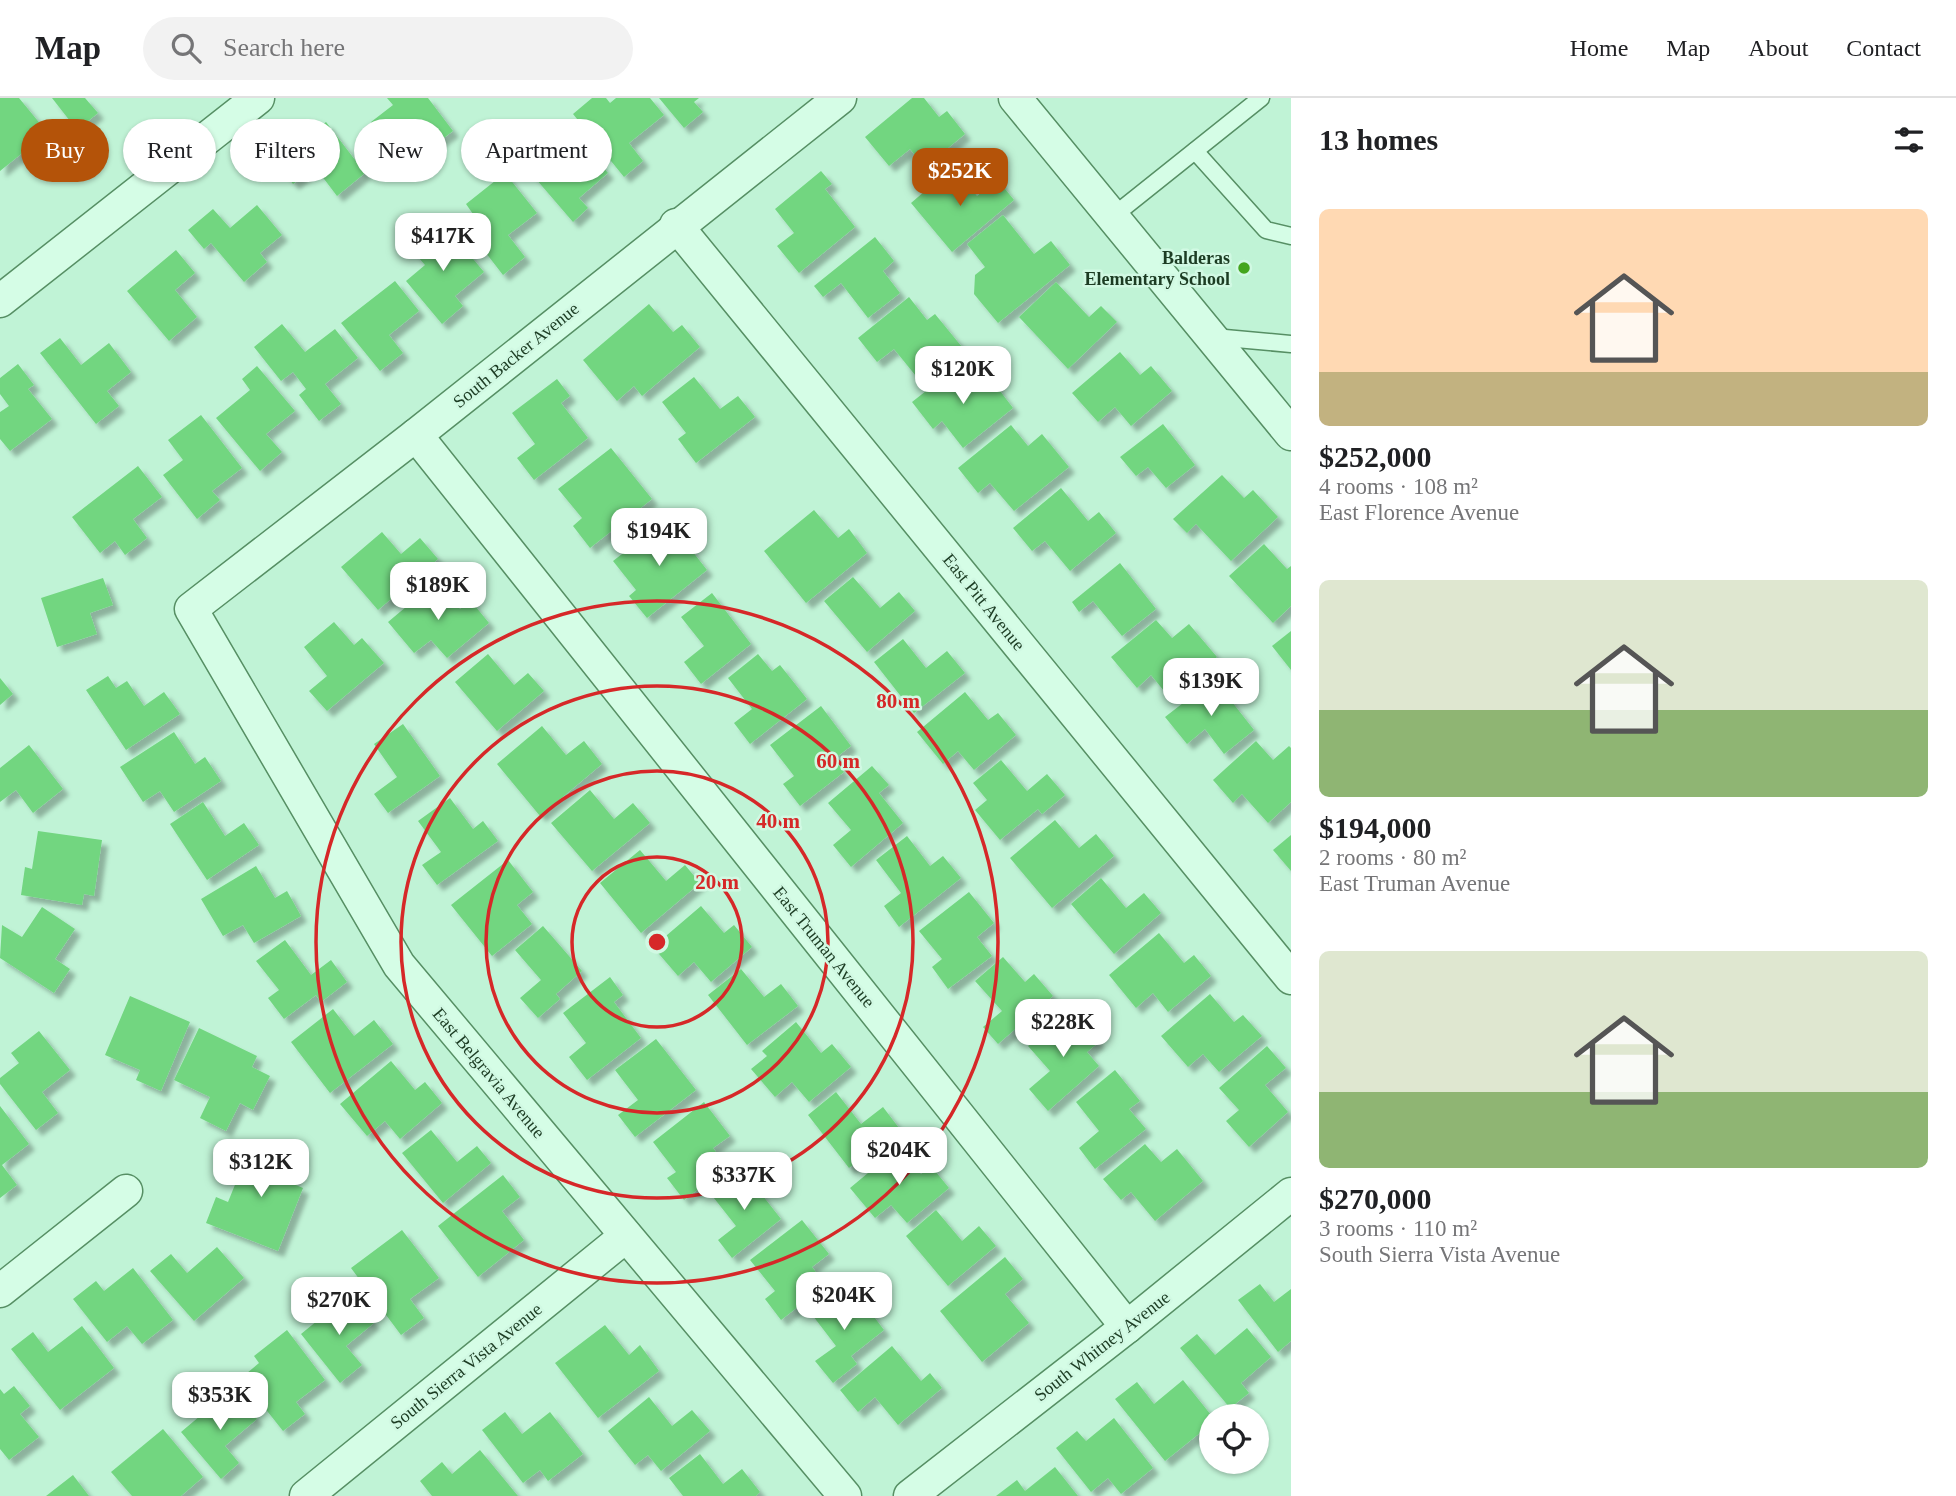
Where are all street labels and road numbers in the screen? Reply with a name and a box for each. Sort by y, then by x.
street label: South Backer Avenue [449,298,583,412]
street label: East Pitt Avenue [939,550,1029,654]
street label: East Truman Avenue [769,883,879,1011]
street label: East Belgravia Avenue [429,1004,549,1142]
street label: South Whitney Avenue [1030,1287,1174,1405]
street label: South Sierra Vista Avenue [386,1299,546,1433]

